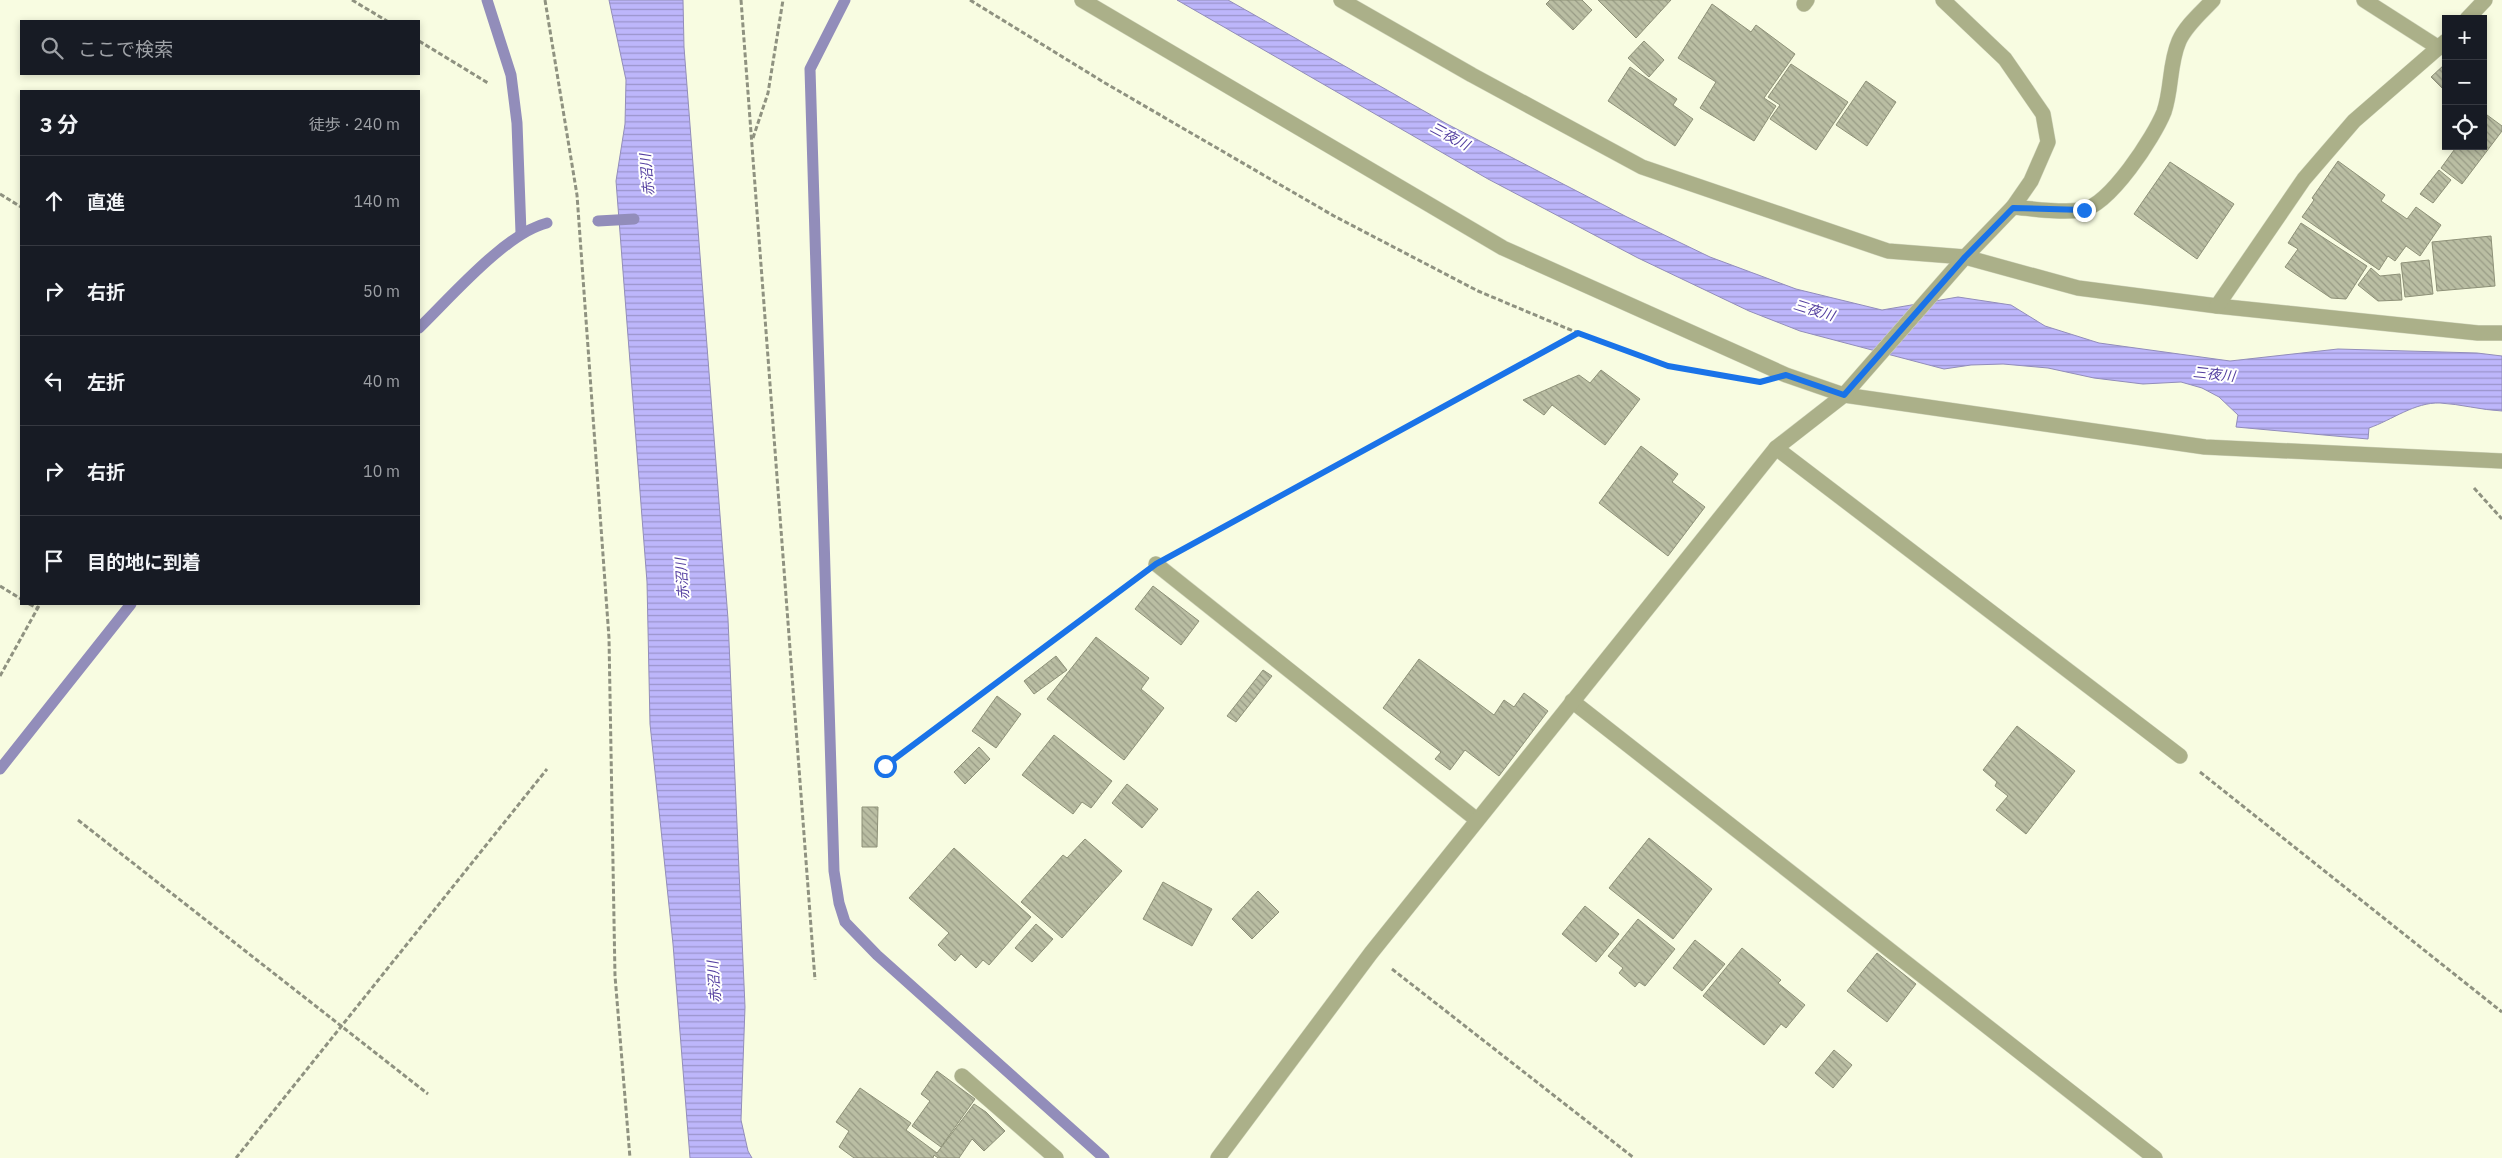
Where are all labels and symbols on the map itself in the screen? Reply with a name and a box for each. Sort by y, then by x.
water label: 三夜川 [1427,118,1475,155]
water label: 赤沼川 [636,151,658,197]
route end [2073,199,2096,222]
water label: 三夜川 [1791,295,1839,325]
water label: 三夜川 [2192,363,2238,385]
water label: 赤沼川 [671,555,692,601]
route start [874,755,897,778]
water label: 赤沼川 [703,958,724,1004]

